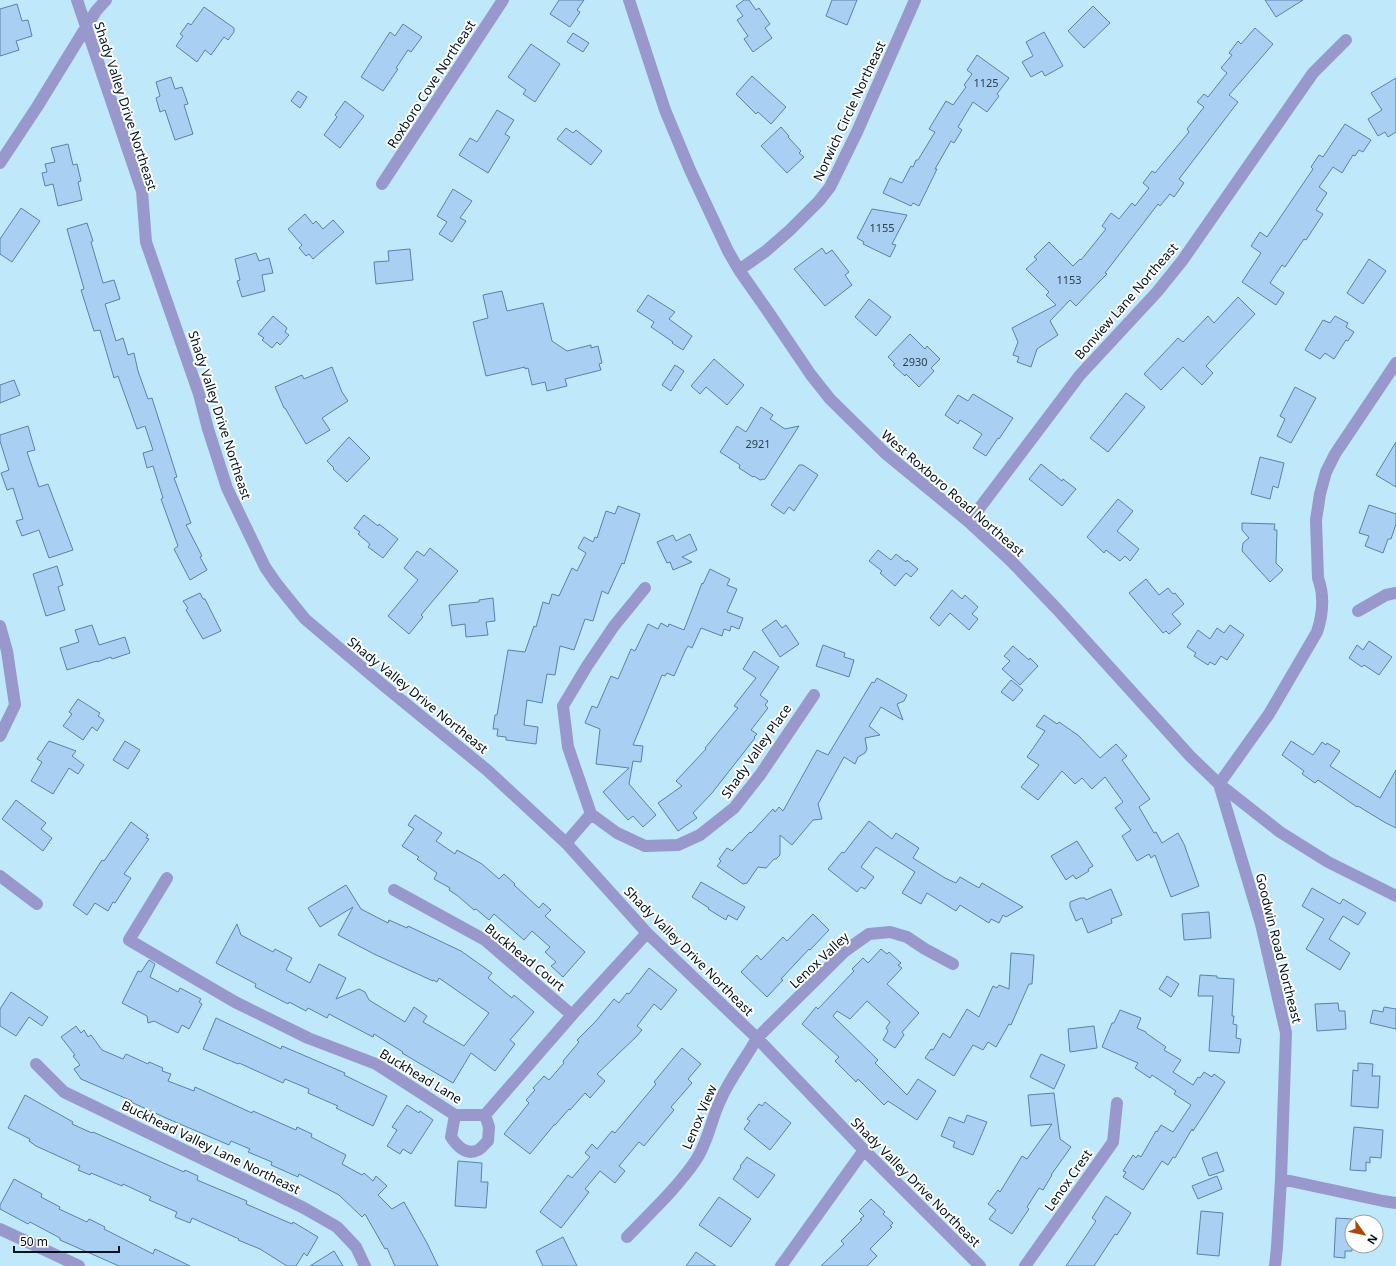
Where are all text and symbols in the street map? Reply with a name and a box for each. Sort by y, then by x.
street label: Roxboro Cove Northeast [383,16,479,152]
street label: Shady Valley Drive Northeast [90,20,162,193]
street label: Norwich Circle Northeast [809,38,890,184]
house number: 1125 [973,75,999,90]
house number: 1155 [869,220,895,235]
street label: Bonview Lane Northeast [1070,239,1182,363]
house number: 1153 [1056,272,1082,287]
street label: Shady Valley Drive Northeast [184,329,256,502]
house number: 2930 [902,354,928,369]
street label: West Roxboro Road Northeast [878,426,1029,560]
house number: 2921 [745,436,771,451]
street label: Shady Valley Drive Northeast [344,633,492,758]
street label: Shady Valley Place [717,700,795,802]
street label: Goodwin Road Northeast [1252,871,1306,1025]
street label: Shady Valley Drive Northeast [620,882,758,1020]
street label: Buckhead Court [481,919,569,995]
street label: Lenox Valley [785,927,853,992]
street label: Buckhead Lane [376,1044,466,1108]
street label: Lenox View [677,1081,721,1152]
street label: Buckhead Valley Lane Northeast [119,1096,304,1198]
street label: Shady Valley Drive Northeast [847,1113,985,1251]
street label: Lenox Crest [1040,1145,1096,1214]
north arrow [1344,1214,1384,1254]
scale bar [14,1228,119,1254]
text: N [1364,1232,1382,1248]
text: 50 m [20,1233,48,1250]

